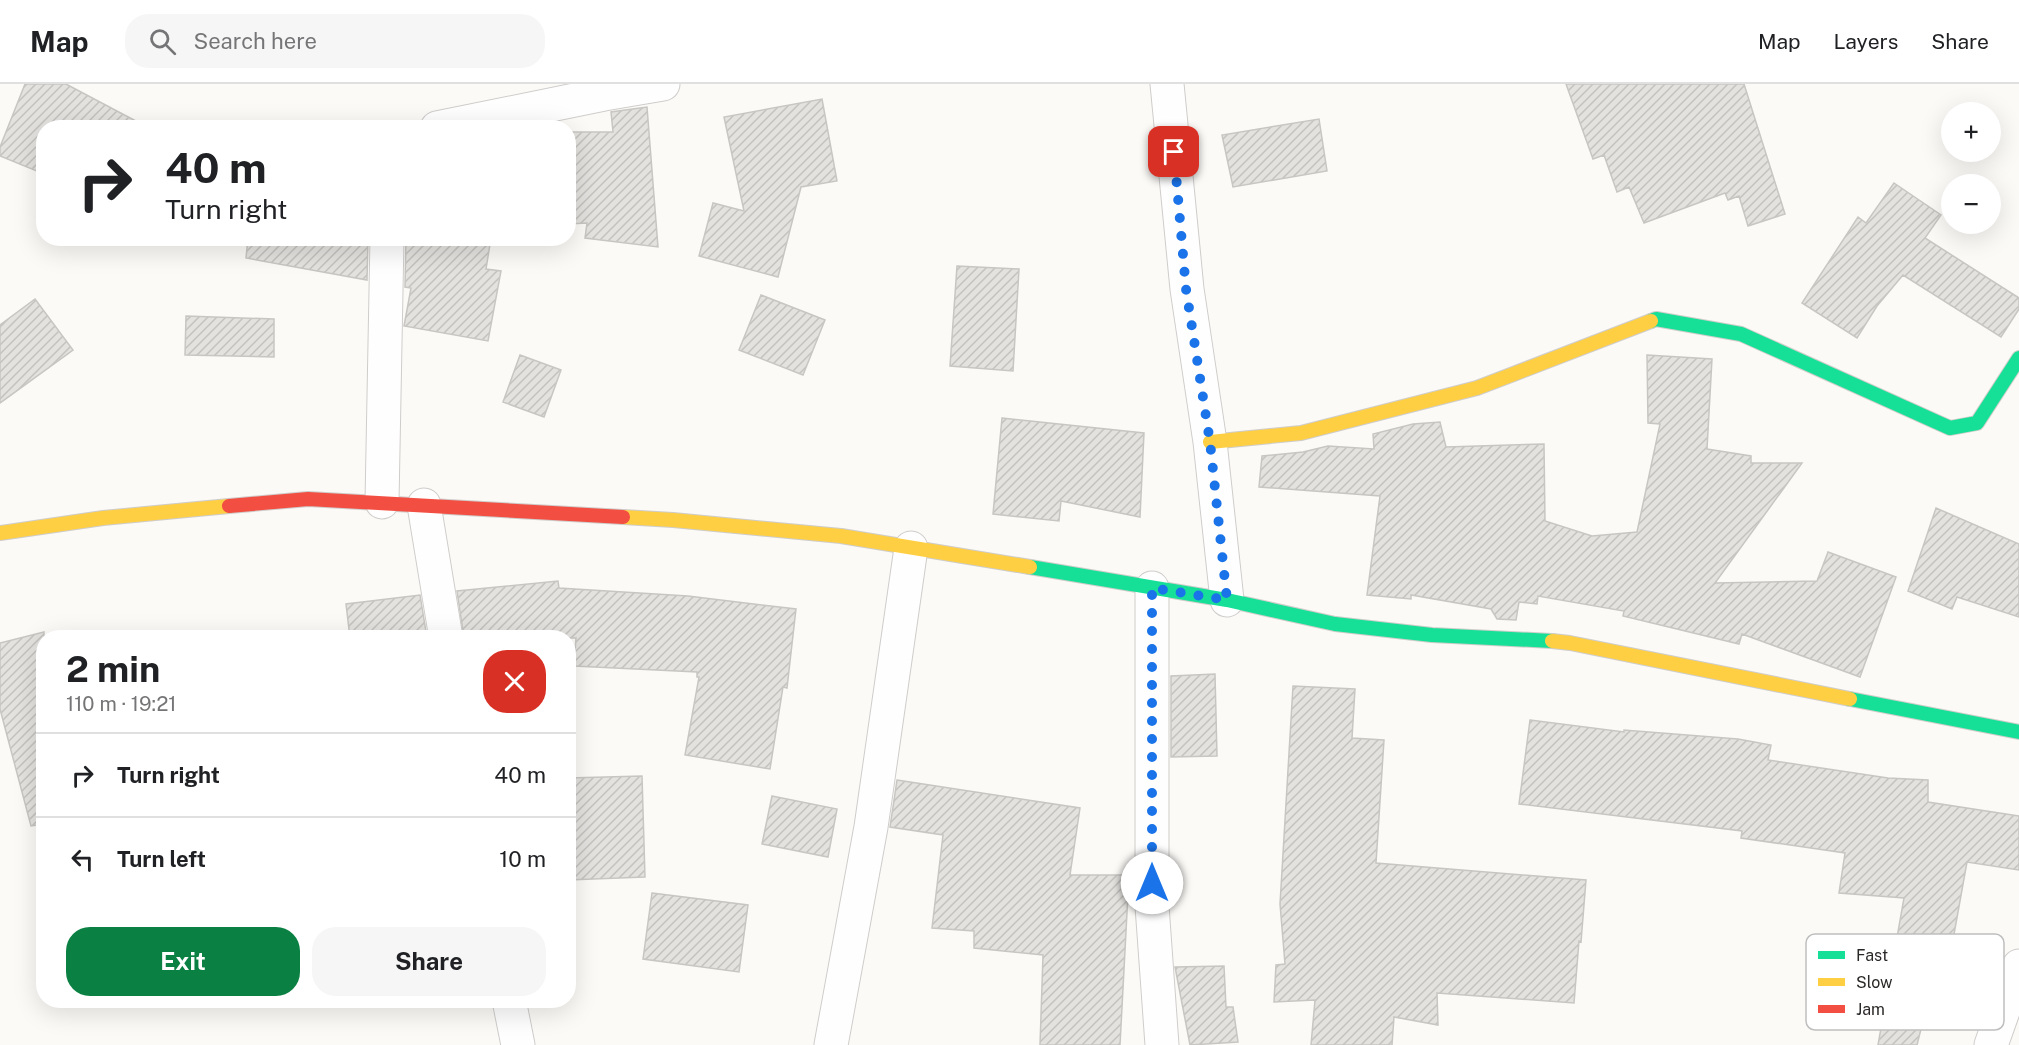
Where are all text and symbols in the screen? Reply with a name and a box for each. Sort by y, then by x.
search box [125,14,545,68]
text: Map [30,25,89,58]
icon: search [146,25,179,58]
text: Search here [194,28,317,54]
text: Map [1758,29,1801,54]
text: Layers [1834,29,1898,54]
text: Share [1931,29,1989,54]
map controls [1941,102,2001,234]
button: + [1941,102,2001,162]
pin [1148,126,1199,177]
icon: arrive [1157,135,1190,168]
text: 40 m [165,143,267,192]
icon: right [66,144,144,222]
button: − [1941,174,2001,234]
text: Turn right [165,193,288,225]
text: 2 min [66,648,160,690]
button: close [483,650,546,713]
text: 110 m · 19:21 [66,692,176,716]
icon: right [66,759,99,792]
text: Turn right [117,762,220,788]
text: 40 m [494,762,546,788]
icon: left [66,843,99,876]
text: Turn left [117,846,206,872]
text: 10 m [499,846,546,872]
position arrow [1120,851,1184,915]
button: Exit [66,927,300,996]
button: Share [312,927,546,996]
legend [1806,934,2004,1030]
text: Fast [1856,946,1888,965]
text: Slow [1856,973,1893,992]
text: Jam [1856,1000,1885,1019]

